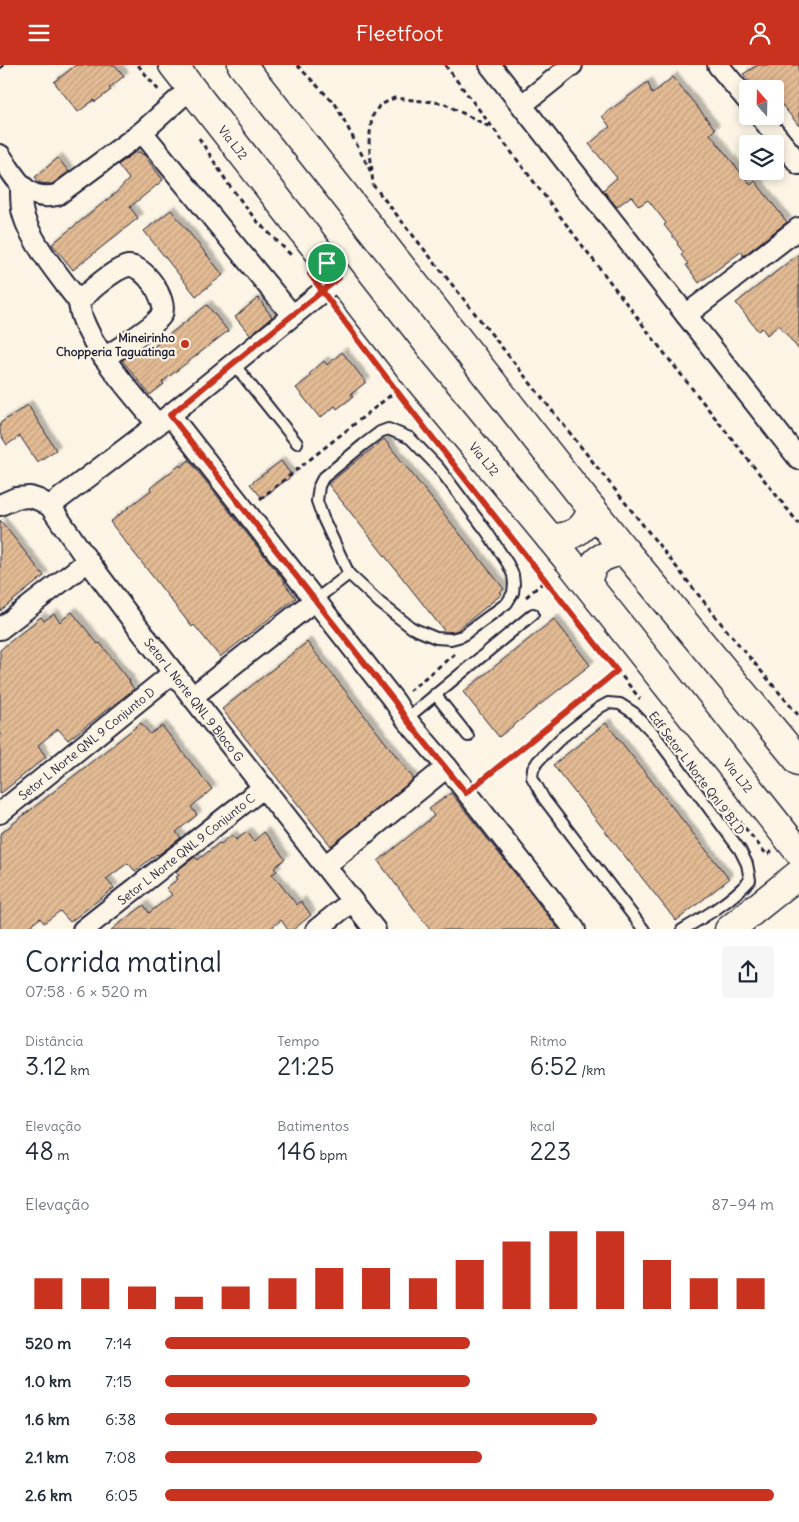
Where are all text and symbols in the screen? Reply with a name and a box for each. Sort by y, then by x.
icon: menu [25,19,53,47]
text: Fleetfoot [356,19,443,47]
icon: person [746,19,774,47]
north arrow [739,80,784,125]
map controls [739,80,784,180]
street label: Via LJ2 [215,122,251,162]
button: layers [739,135,784,180]
pin [306,242,348,284]
icon: arrive [313,249,341,277]
place label: Mineirinho Chopperia Taguatinga [56,330,175,360]
marker: Mineirinho Chopperia Taguatinga [179,338,191,350]
street label: Via LJ2 [466,439,503,479]
street label: Setor L Norte QNL 9 Bloco G [142,635,248,764]
street label: Setor L Norte QNL 9 Conjunto D [15,684,157,803]
street label: Edf Setor L Norte Qnl 9 BI D [646,708,748,838]
street label: Via LJ2 [721,756,757,796]
street label: Setor L Norte QNL 9 Conjunto C [114,790,257,907]
text: Corrida matinal [25,944,222,980]
button: share [722,946,774,998]
text: 07:58 · 6 × 520 m [25,981,148,1001]
text: Distância [25,1032,84,1050]
text: Tempo [277,1032,319,1050]
text: Ritmo [530,1032,567,1050]
text: 3.12 [25,1050,67,1082]
text: 21:25 [277,1050,335,1082]
text: 6:52 [530,1050,578,1082]
text: km [67,1061,90,1079]
text: /km [578,1061,606,1079]
text: Elevação [25,1117,81,1135]
text: Batimentos [277,1117,349,1135]
text: kcal [530,1117,555,1135]
text: 48 [25,1135,54,1167]
text: 146 [277,1135,316,1167]
text: 223 [530,1135,571,1167]
text: m [54,1146,69,1164]
text: bpm [316,1146,347,1164]
text: Elevação [25,1194,89,1214]
text: 87–94 m [712,1194,774,1214]
text: 520 m [25,1333,71,1353]
text: 7:14 [105,1333,132,1353]
text: 1.0 km [25,1371,71,1391]
text: 7:15 [105,1371,132,1391]
text: 1.6 km [25,1409,70,1429]
text: 6:38 [105,1409,136,1429]
text: 2.1 km [25,1447,69,1467]
text: 7:08 [105,1447,136,1467]
text: 2.6 km [25,1485,72,1505]
text: 6:05 [105,1485,138,1505]

